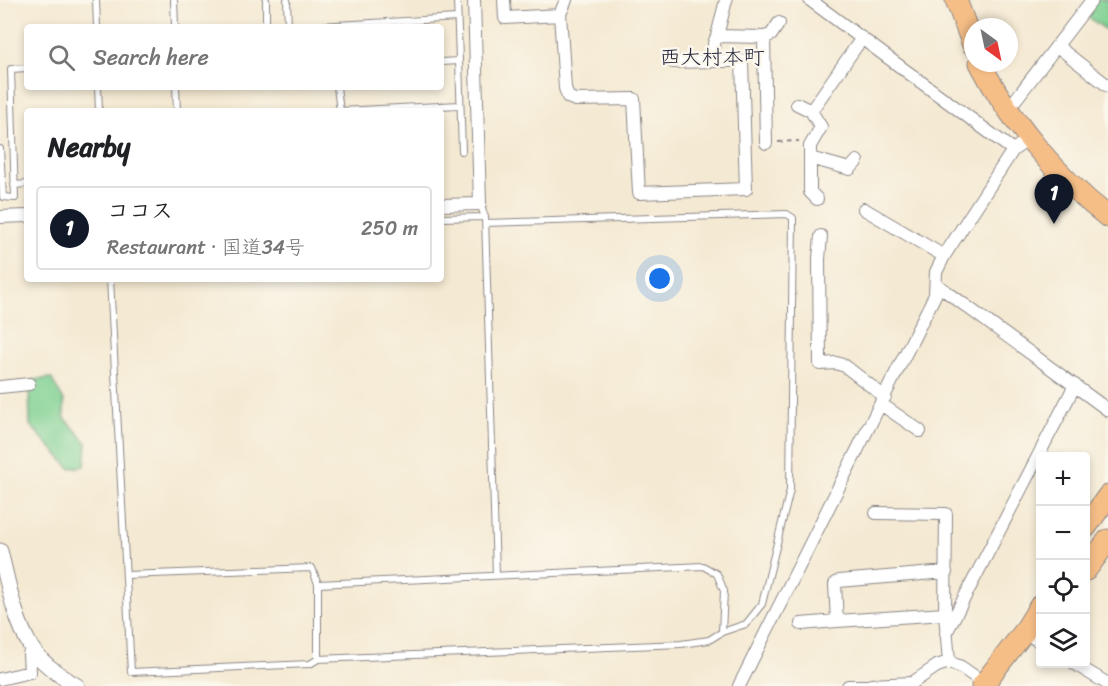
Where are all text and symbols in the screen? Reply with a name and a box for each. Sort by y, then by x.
north arrow [964,18,1018,72]
search box [24,24,444,90]
text: Search here [93,38,209,77]
district label: 西大村本町 [660,38,765,76]
icon: search [45,41,78,74]
text: Nearby [48,124,130,170]
pin: 1 [1034,174,1074,224]
text: ココス [107,191,173,230]
text: 1 [65,211,74,246]
text: 250 m [361,211,418,246]
text: Restaurant · 国道34号 [107,230,305,265]
your location [645,264,674,293]
map controls [1036,452,1090,668]
button: + [1036,452,1090,506]
button: − [1036,506,1090,560]
button: locate [1036,560,1090,614]
button: layers [1036,614,1090,668]

